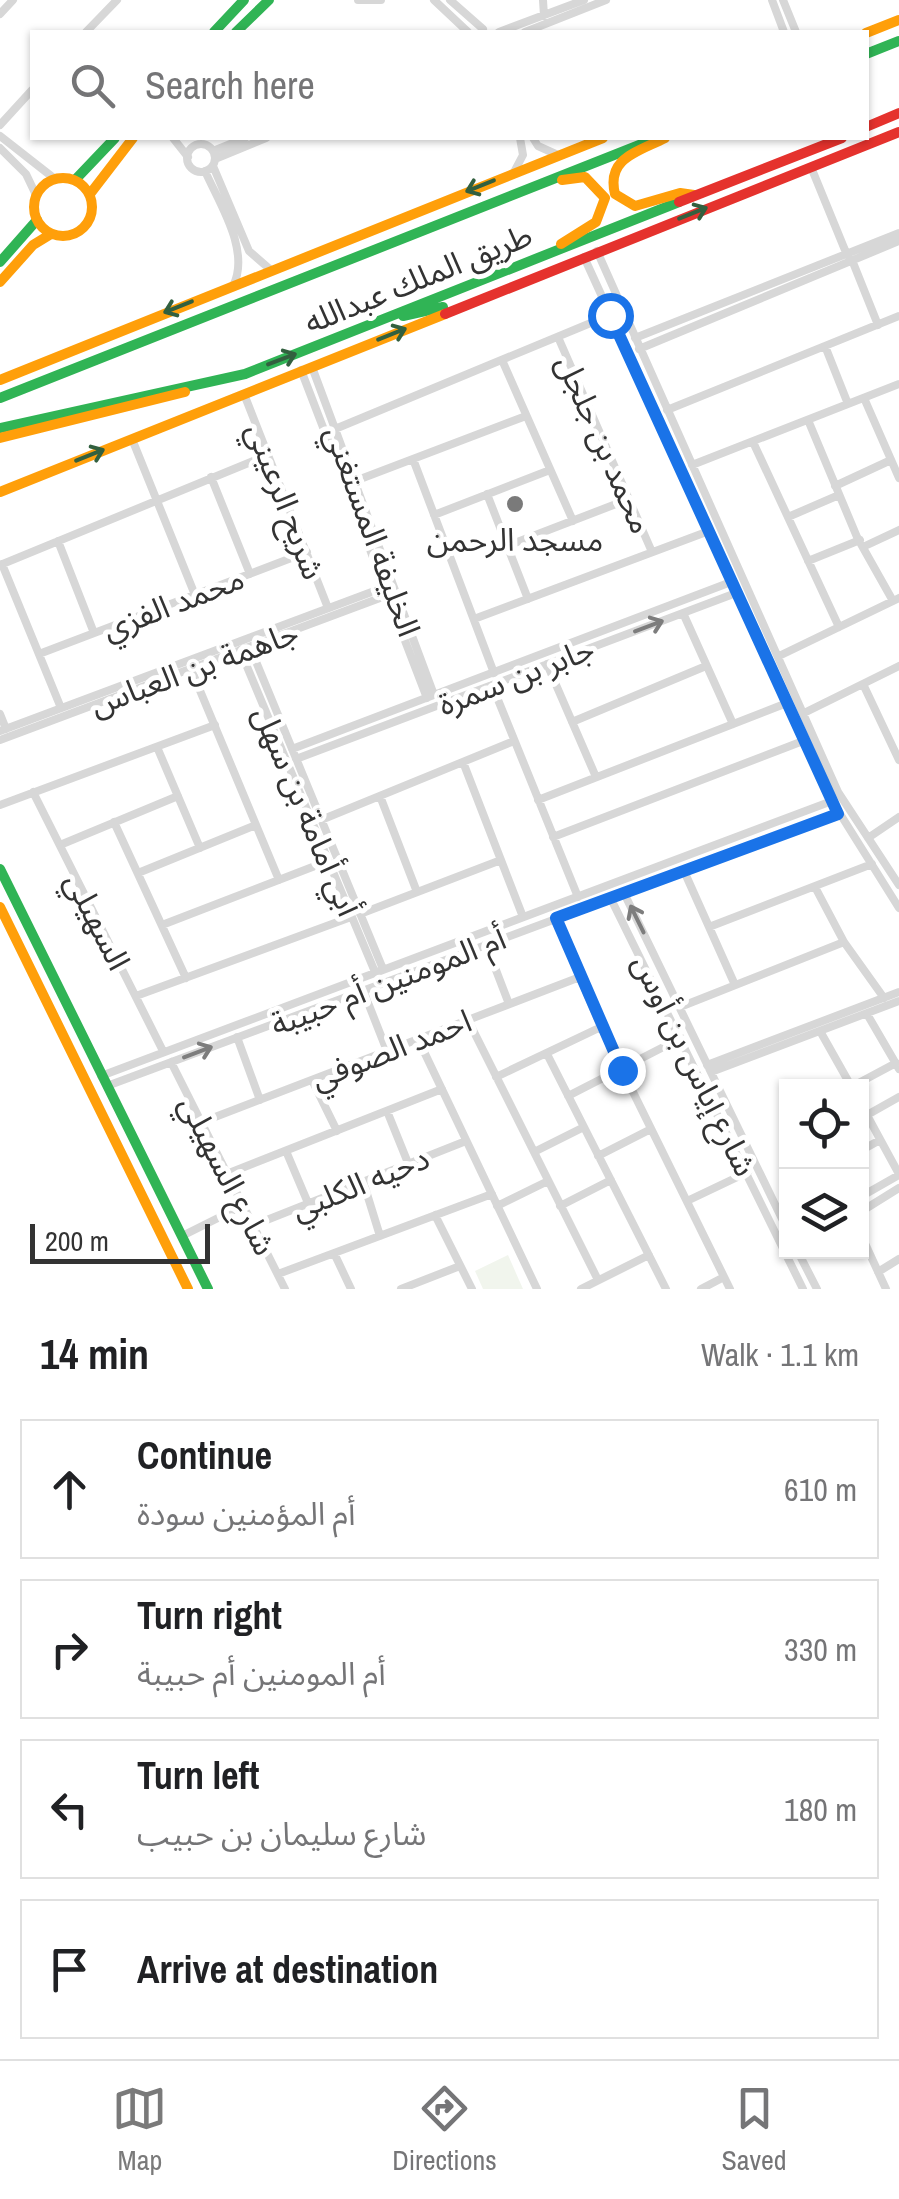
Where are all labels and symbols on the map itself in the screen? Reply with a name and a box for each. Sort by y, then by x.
one-way arrow [465,179,496,197]
one-way arrow [678,203,708,221]
street label: طريق الملك عبدالله [298,213,538,343]
route start [588,293,634,339]
one-way arrow [163,300,194,318]
one-way arrow [376,324,407,342]
street label: محمد بن جلجل [546,348,664,540]
one-way arrow [267,349,297,367]
street label: شريح الرعيني [233,416,336,587]
street label: الخليفة المستغني [312,420,431,644]
one-way arrow [75,445,105,463]
marker: مسجد الرحمن [504,493,526,515]
place label: مسجد الرحمن [427,518,603,561]
street label: محمد الفزي [96,556,251,653]
street label: جاهمة بن العباس [84,610,304,726]
one-way arrow [634,615,664,633]
street label: جابر بن سمرة [432,627,600,725]
street label: أبي أمامة بن سهل [240,699,371,924]
street label: السهيلي [52,865,141,979]
one-way arrow [627,905,646,934]
street label: أم المومنين أم حبيبة [264,916,513,1048]
street label: شارع إياس بن أوس [620,947,767,1184]
street label: احمد الصوفي [305,999,479,1102]
one-way arrow [181,1042,212,1060]
route end [600,1048,646,1094]
street label: شارع السهيلي [166,1088,287,1264]
street label: دحيه الكلبي [285,1136,437,1233]
scale bar [30,1219,210,1264]

